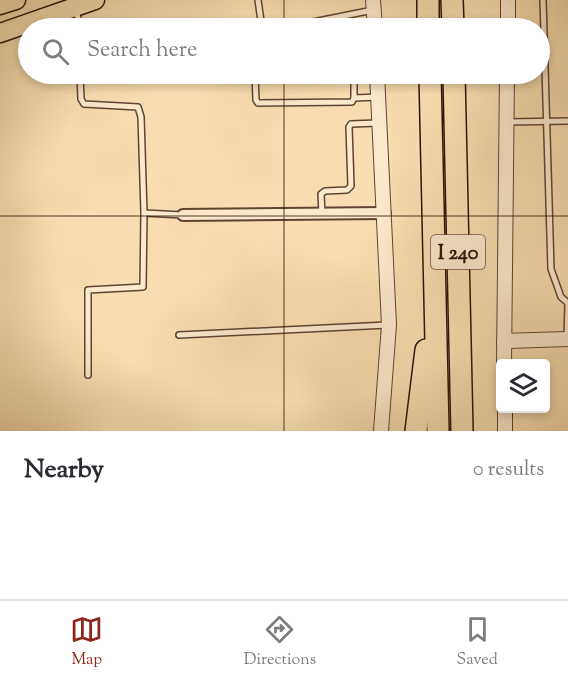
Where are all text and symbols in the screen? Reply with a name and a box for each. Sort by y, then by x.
search box [18,18,550,84]
icon: search [39,35,72,68]
text: Search here [87,35,197,67]
road number: I 240 [431,235,485,269]
map controls [496,359,550,413]
button: layers [496,359,550,413]
text: Nearby [24,452,104,489]
text: 0 results [473,456,544,485]
tab: Map [70,613,103,672]
tab: Directions [244,613,316,672]
tab: Saved [457,613,498,672]

